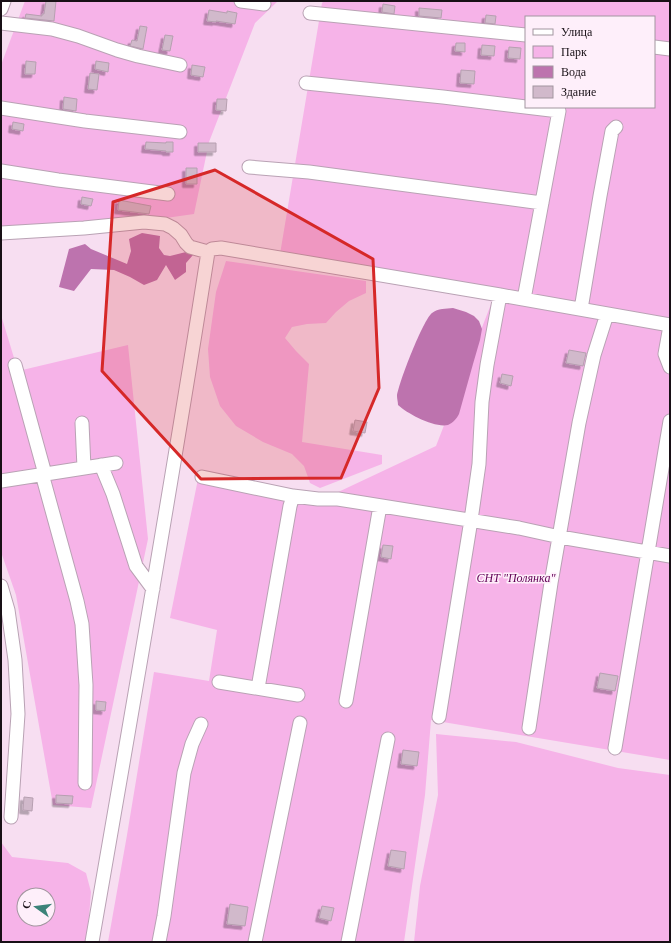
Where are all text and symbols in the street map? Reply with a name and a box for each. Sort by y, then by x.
legend [525,16,655,108]
text: Улица [561,25,593,39]
text: Парк [561,45,587,59]
text: Вода [561,65,587,79]
text: Здание [561,85,596,99]
park label: СНТ "Полянка" [477,571,556,585]
north arrow [16,887,56,927]
text: С [20,899,33,910]

